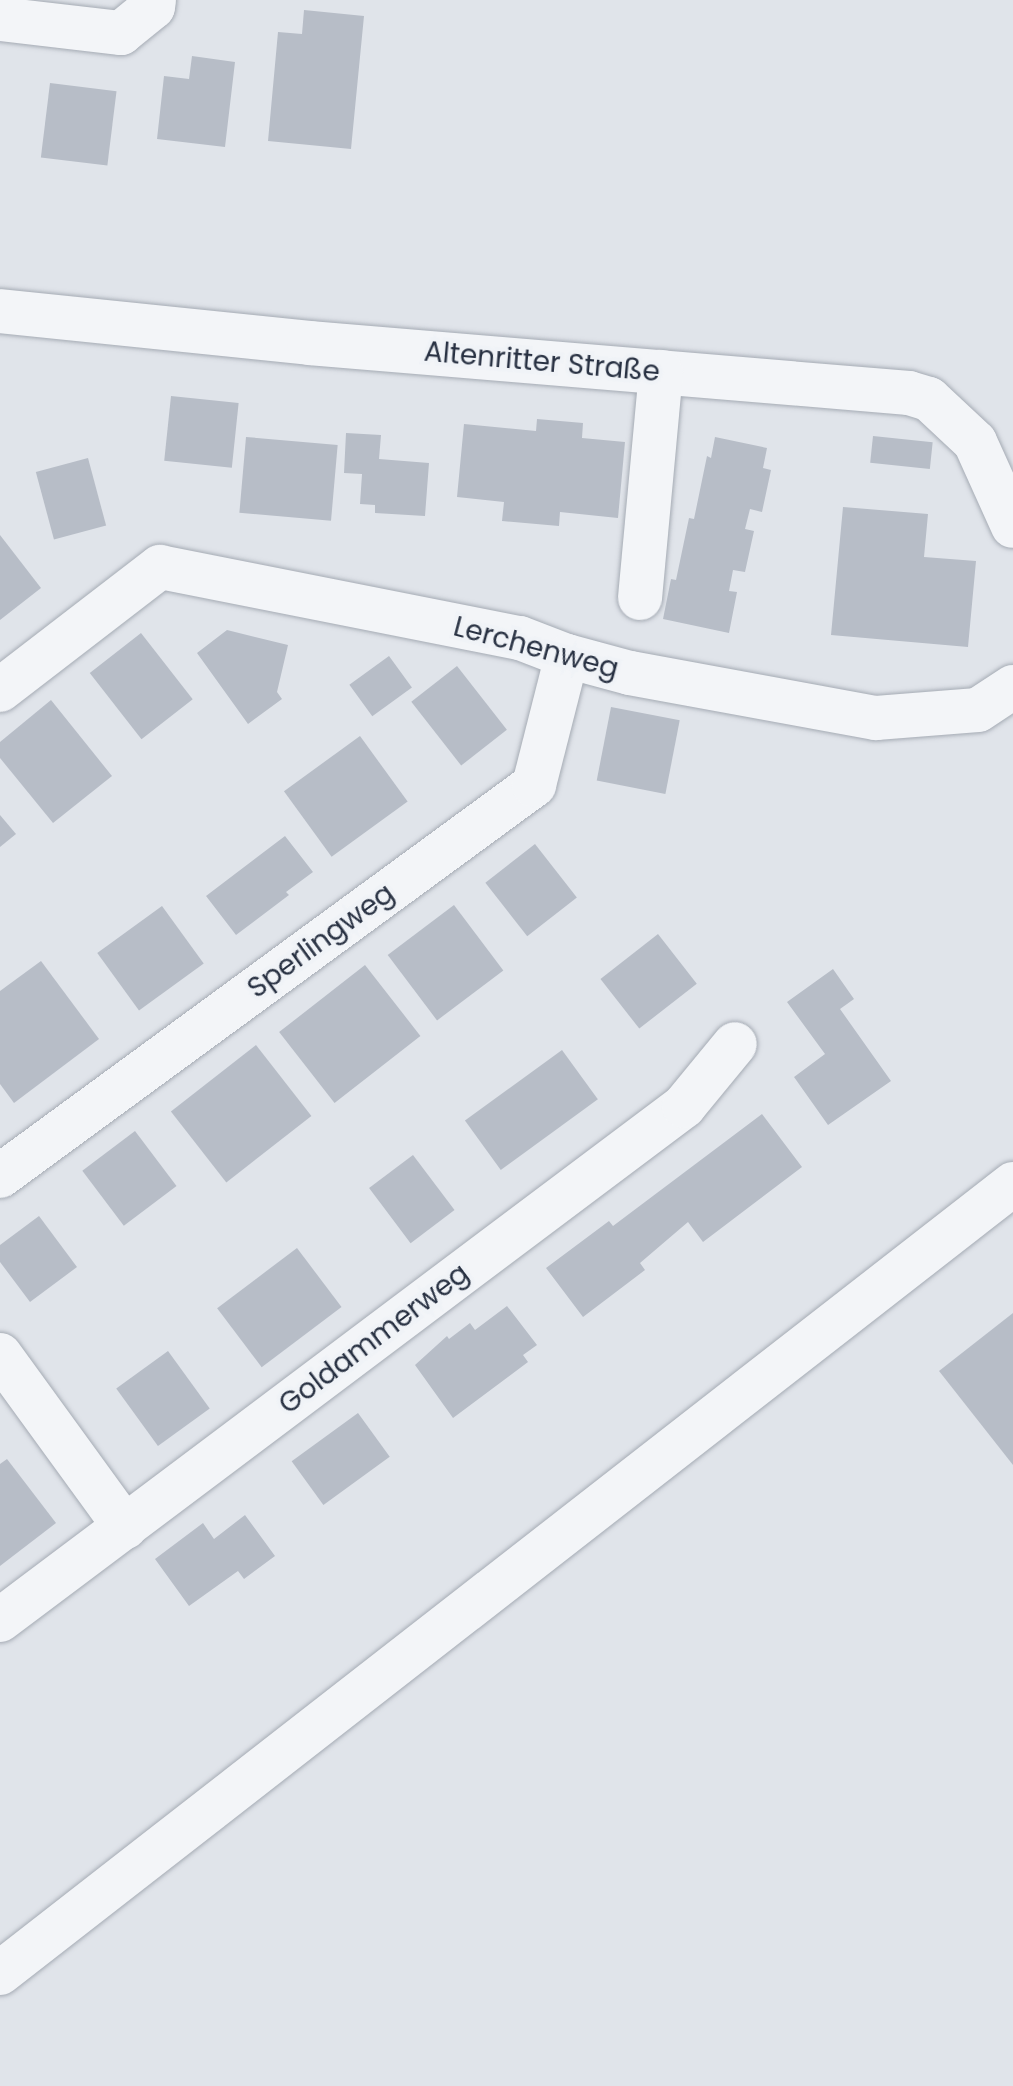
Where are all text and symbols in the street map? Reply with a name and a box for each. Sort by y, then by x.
street label: Altenritter Straße [423,335,661,389]
street label: Lerchenweg [450,610,622,686]
street label: Sperlingweg [241,877,401,1005]
street label: Goldammerweg [272,1257,476,1421]

